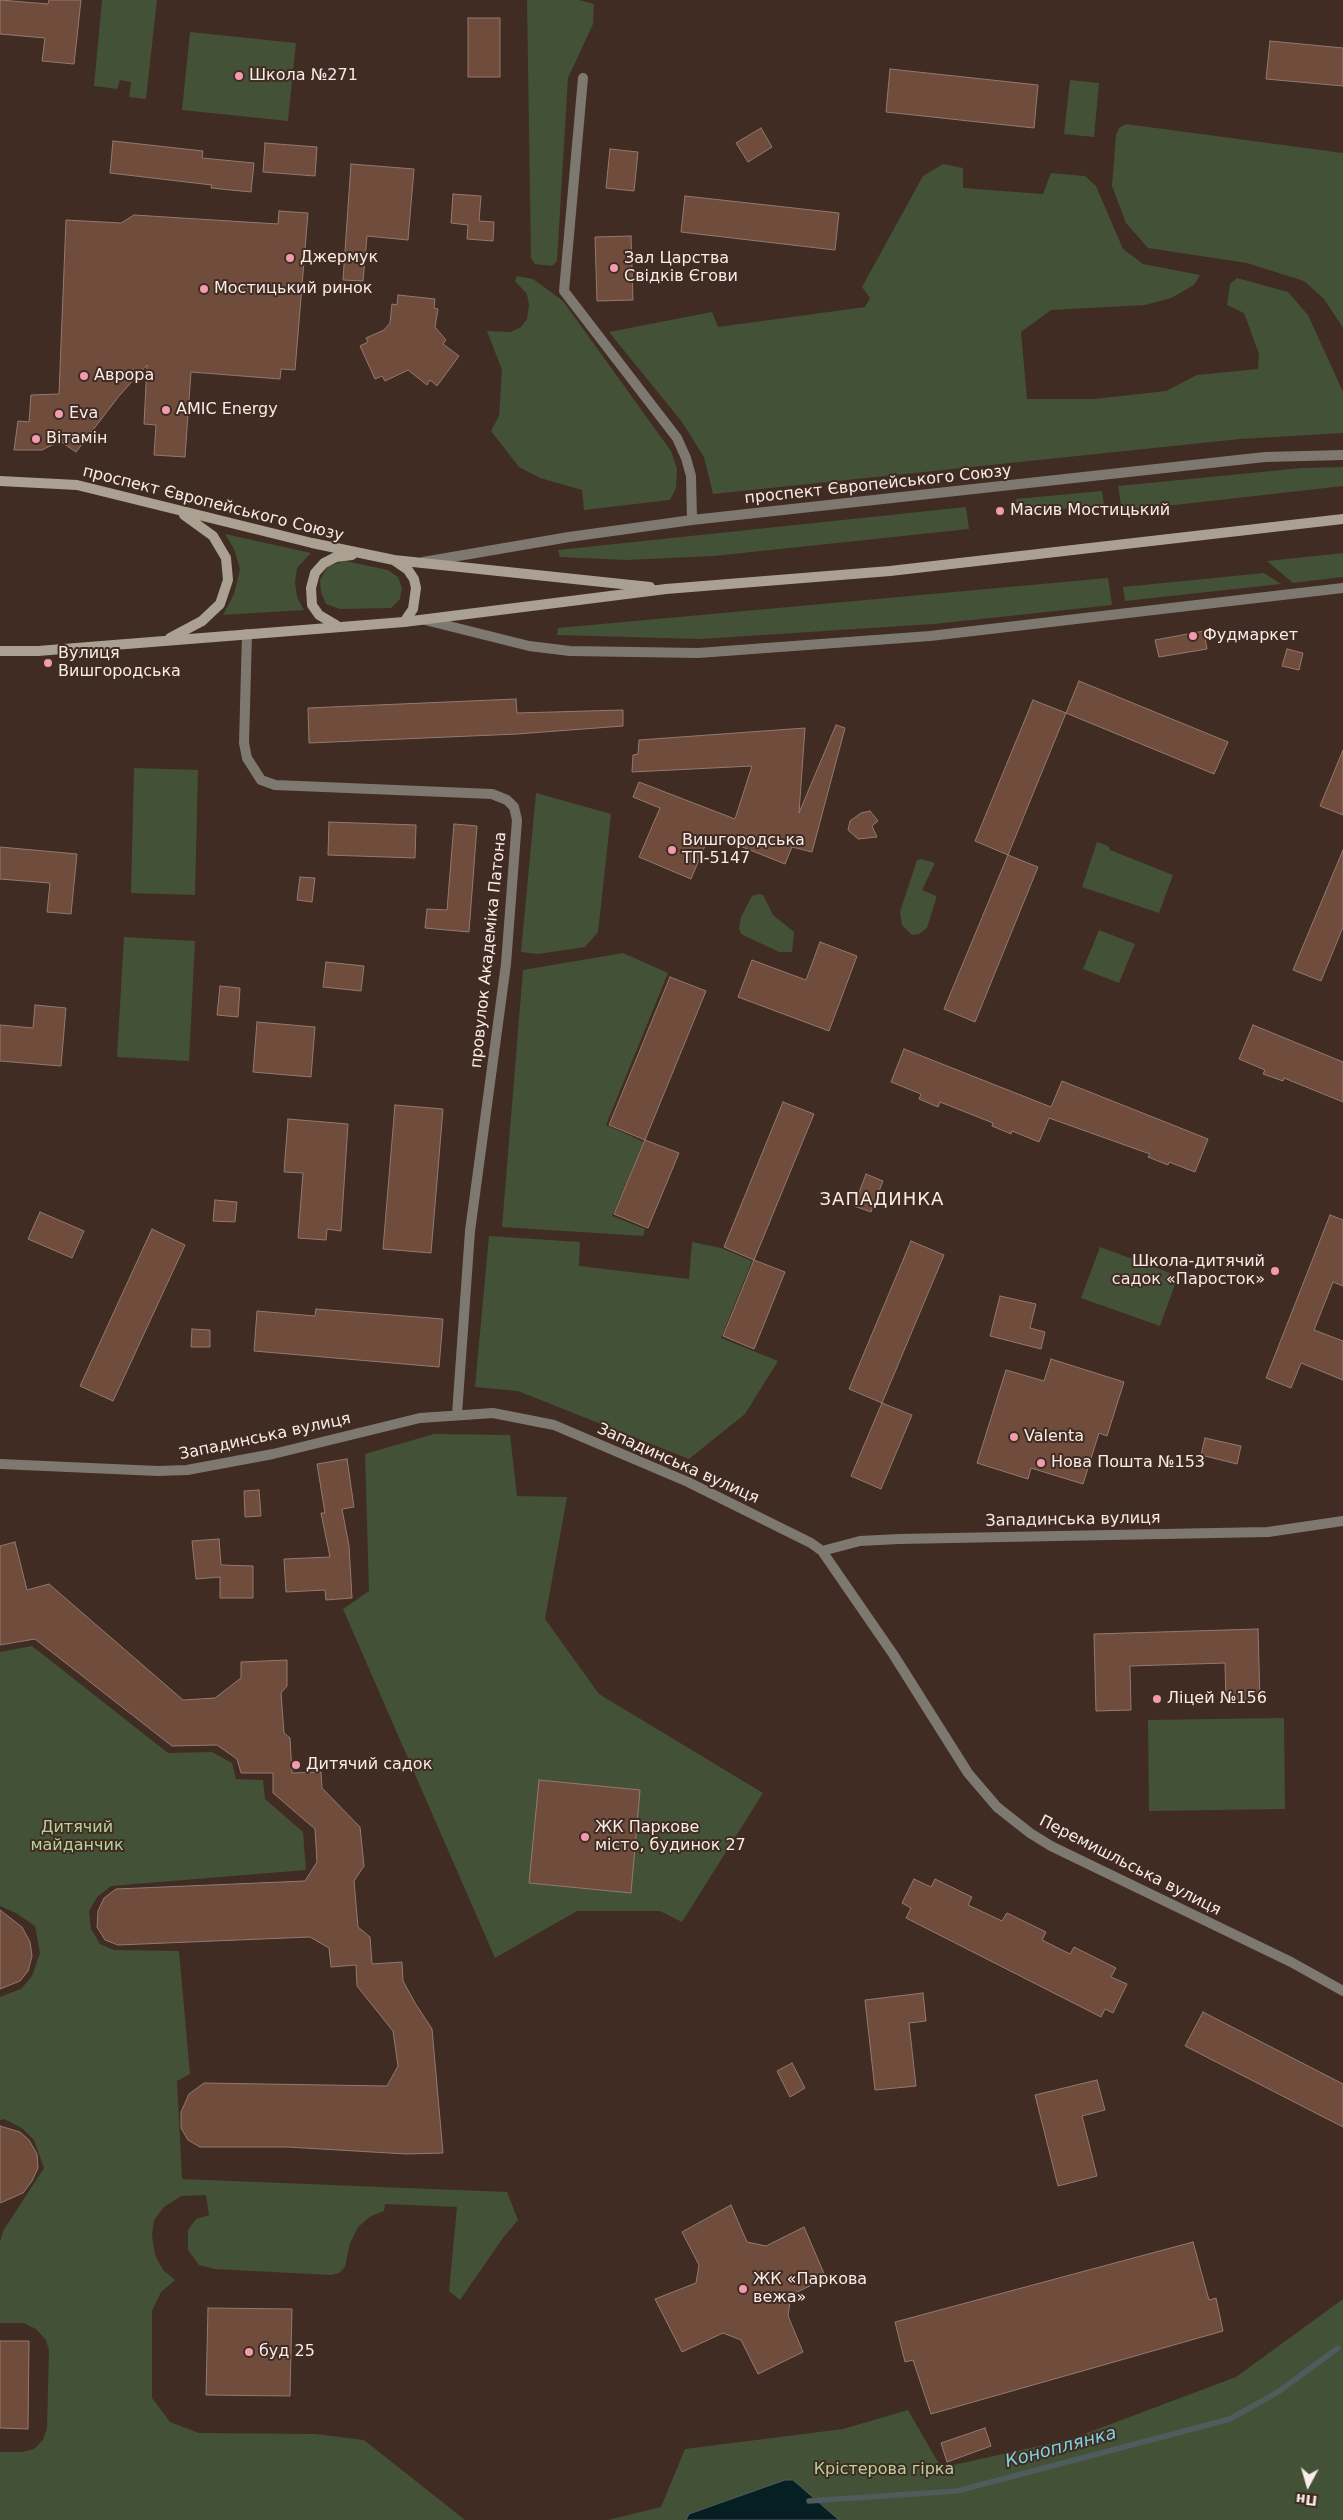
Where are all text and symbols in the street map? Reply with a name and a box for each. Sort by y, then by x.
place label: Школа №271 [249,66,358,86]
marker: Школа №271 [233,70,245,82]
place label: Джермук [300,248,378,268]
place label: Зал Царства Свідків Єгови [624,249,738,287]
marker: Джермук [284,252,296,264]
marker: Зал Царства Свідків Єгови [608,262,620,274]
place label: Мостицький ринок [214,279,372,299]
marker: Мостицький ринок [198,283,210,295]
place label: Аврора [94,366,154,386]
marker: Аврора [78,370,90,382]
place label: AMIC Energy [176,400,278,420]
place label: Eva [69,404,98,424]
marker: AMIC Energy [160,404,172,416]
marker: Eva [53,408,65,420]
place label: Вітамін [46,429,108,449]
marker: Вітамін [30,433,42,445]
street label: проспект Європейського Союзу [744,461,1012,509]
street label: проспект Європейського Союзу [81,462,345,546]
place label: Масив Мостицький [1010,501,1170,521]
marker: Масив Мостицький [994,505,1006,517]
place label: Фудмаркет [1203,626,1298,646]
marker: Фудмаркет [1187,630,1199,642]
place label: Вулиця Вишгородська [58,644,181,682]
marker: Вулиця Вишгородська [42,657,54,669]
street label: провулок Академіка Патона [467,831,511,1069]
place label: Вишгородська ТП-5147 [682,831,805,869]
marker: Вишгородська ТП-5147 [666,844,678,856]
district label: ЗАПАДИНКА [818,1189,946,1211]
place label: Школа-дитячий садок «Паросток» [1112,1252,1265,1290]
marker: Школа-дитячий садок «Паросток» [1269,1265,1281,1277]
street label: Западинська вулиця [177,1409,353,1465]
street label: Западинська вулиця [594,1420,762,1508]
place label: Valenta [1024,1427,1084,1447]
marker: Valenta [1008,1431,1020,1443]
place label: Нова Пошта №153 [1051,1453,1205,1473]
marker: Нова Пошта №153 [1035,1457,1047,1469]
street label: Западинська вулиця [985,1509,1161,1531]
place label: Ліцей №156 [1167,1689,1267,1709]
marker: Ліцей №156 [1151,1693,1163,1705]
place label: Дитячий садок [306,1755,432,1775]
marker: Дитячий садок [290,1759,302,1771]
street label: Перемишльська вулиця [1036,1812,1224,1920]
park label: Дитячий майданчик [30,1818,124,1856]
place label: ЖК Паркове місто, будинок 27 [595,1818,746,1856]
marker: ЖК Паркове місто, будинок 27 [579,1831,591,1843]
place label: ЖК «Паркова вежа» [753,2270,867,2308]
marker: ЖК «Паркова вежа» [737,2283,749,2295]
place label: буд 25 [259,2342,315,2362]
marker: буд 25 [243,2346,255,2358]
water label: Коноплянка [1003,2423,1119,2473]
park label: Крістерова гірка [814,2460,954,2480]
north arrow [1283,2460,1333,2510]
text: Пн [1295,2491,1318,2509]

